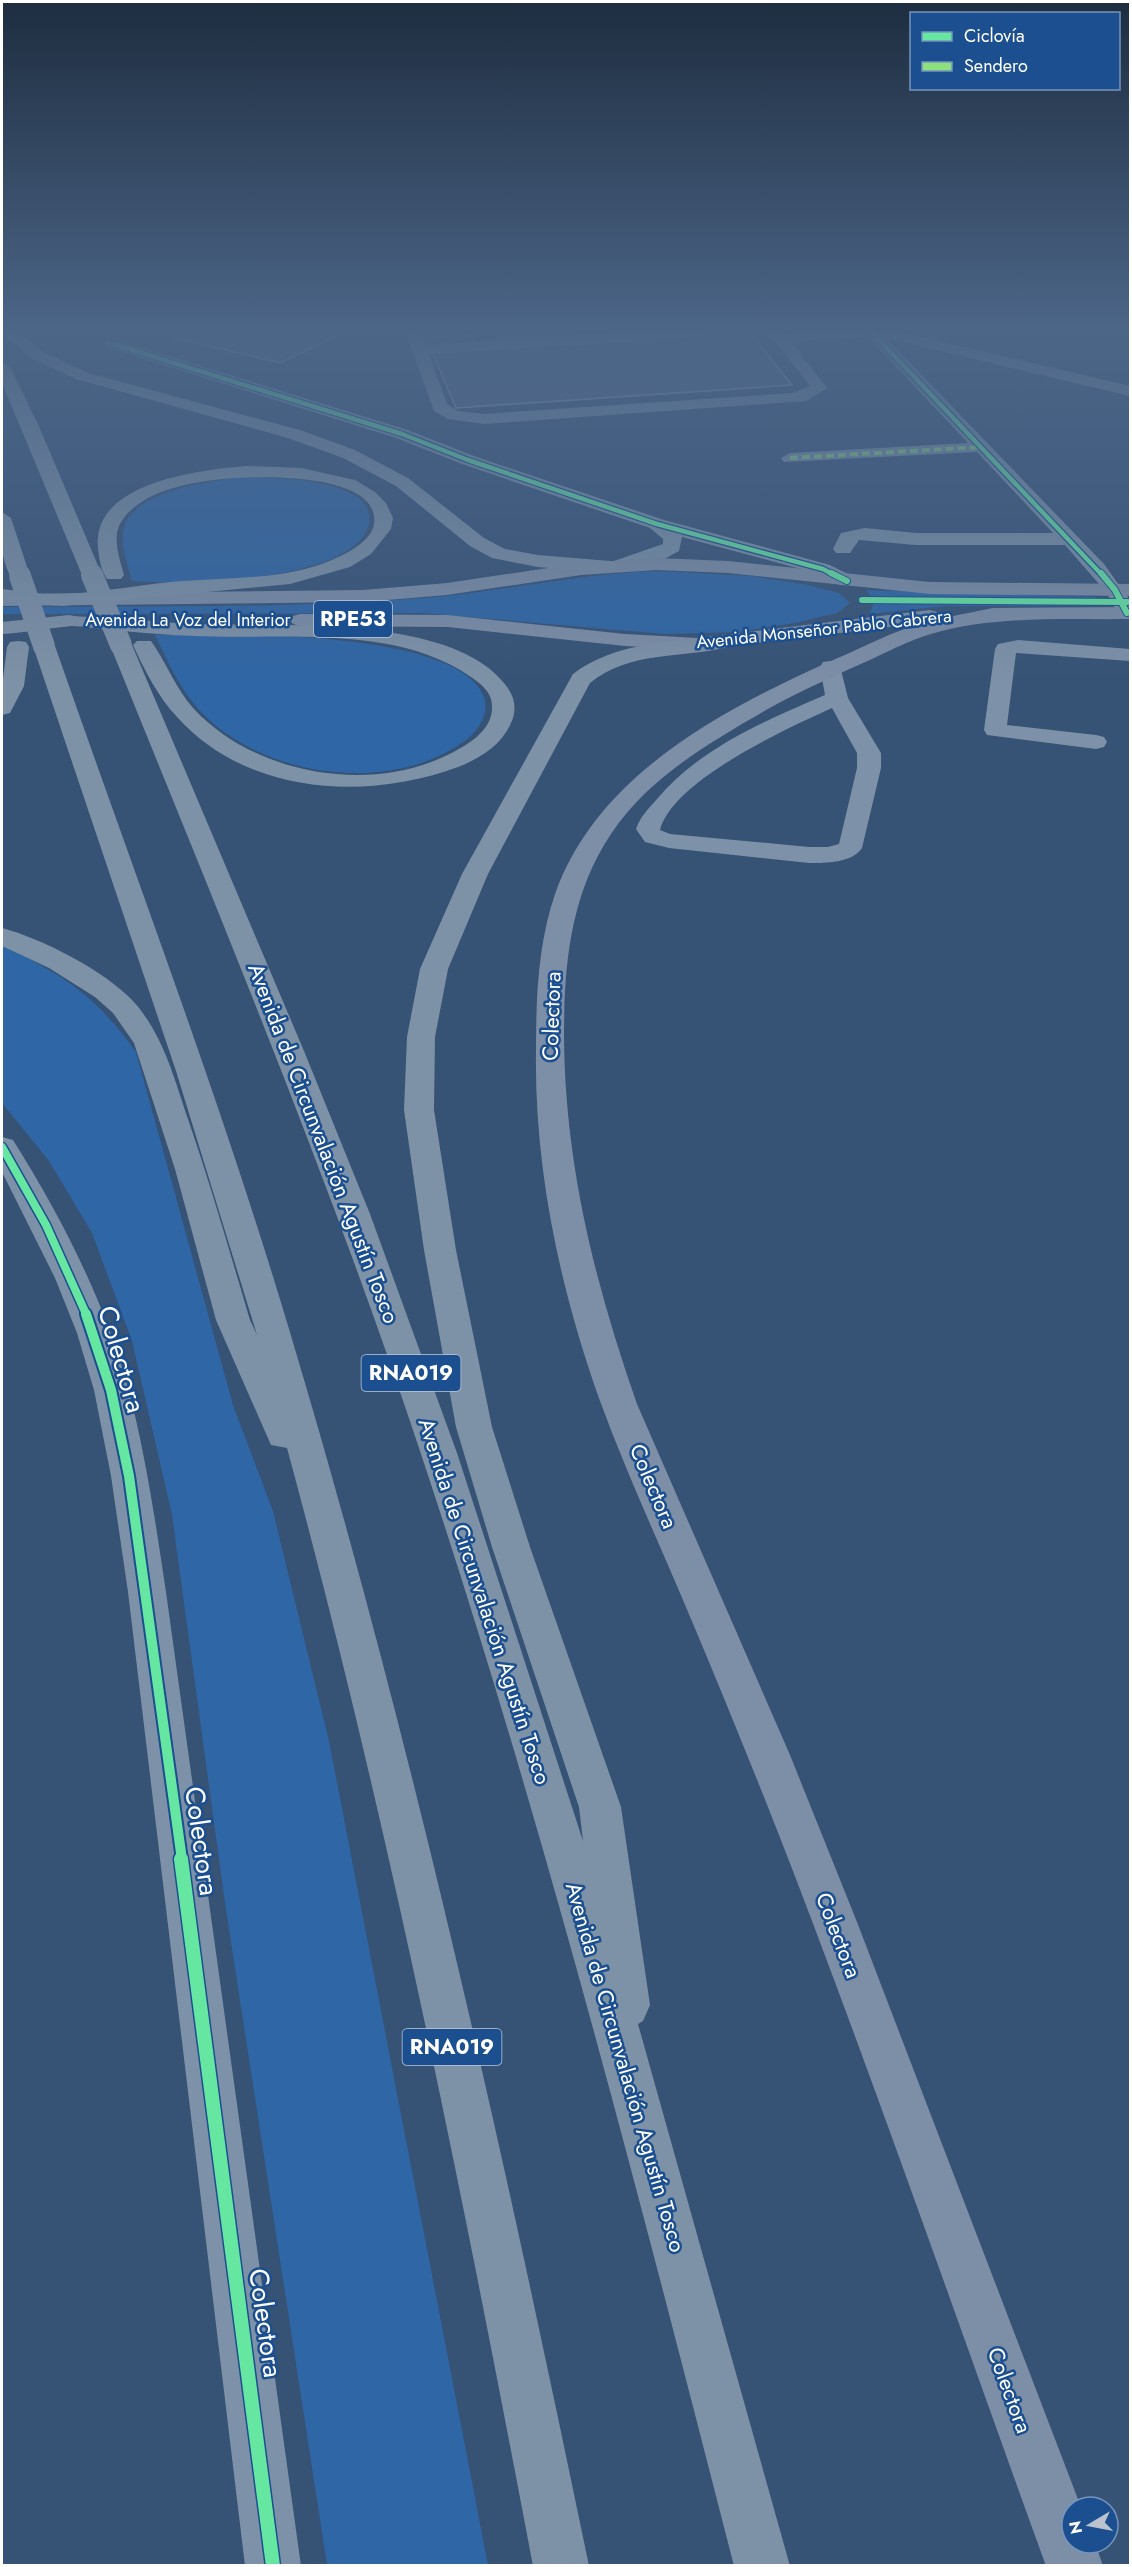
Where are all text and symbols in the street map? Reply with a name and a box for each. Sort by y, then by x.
legend [910,12,1120,90]
text: Ciclovía [964,23,1025,49]
text: Sendero [964,53,1028,79]
road number: RPE53 [314,601,392,637]
street label: Avenida Monseñor Pablo Cabrera [695,603,953,655]
street label: Avenida La Voz del Interior [85,607,292,633]
street label: Avenida de Circunvalación Agustín Tosco [240,958,408,1328]
street label: Colectora [533,971,569,1061]
street label: Colectora [88,1301,156,1417]
road number: RNA019 [362,1355,460,1391]
street label: Avenida de Circunvalación Agustín Tosco [411,1414,559,1788]
street label: Colectora [622,1439,686,1533]
street label: Colectora [175,1784,229,1898]
street label: Avenida de Circunvalación Agustín Tosco [558,1878,694,2256]
street label: Colectora [808,1888,870,1982]
road number: RNA019 [402,2029,502,2065]
street label: Colectora [239,2266,293,2380]
street label: Colectora [980,2343,1040,2437]
north arrow [1060,2495,1120,2555]
text: N [1063,2519,1088,2536]

